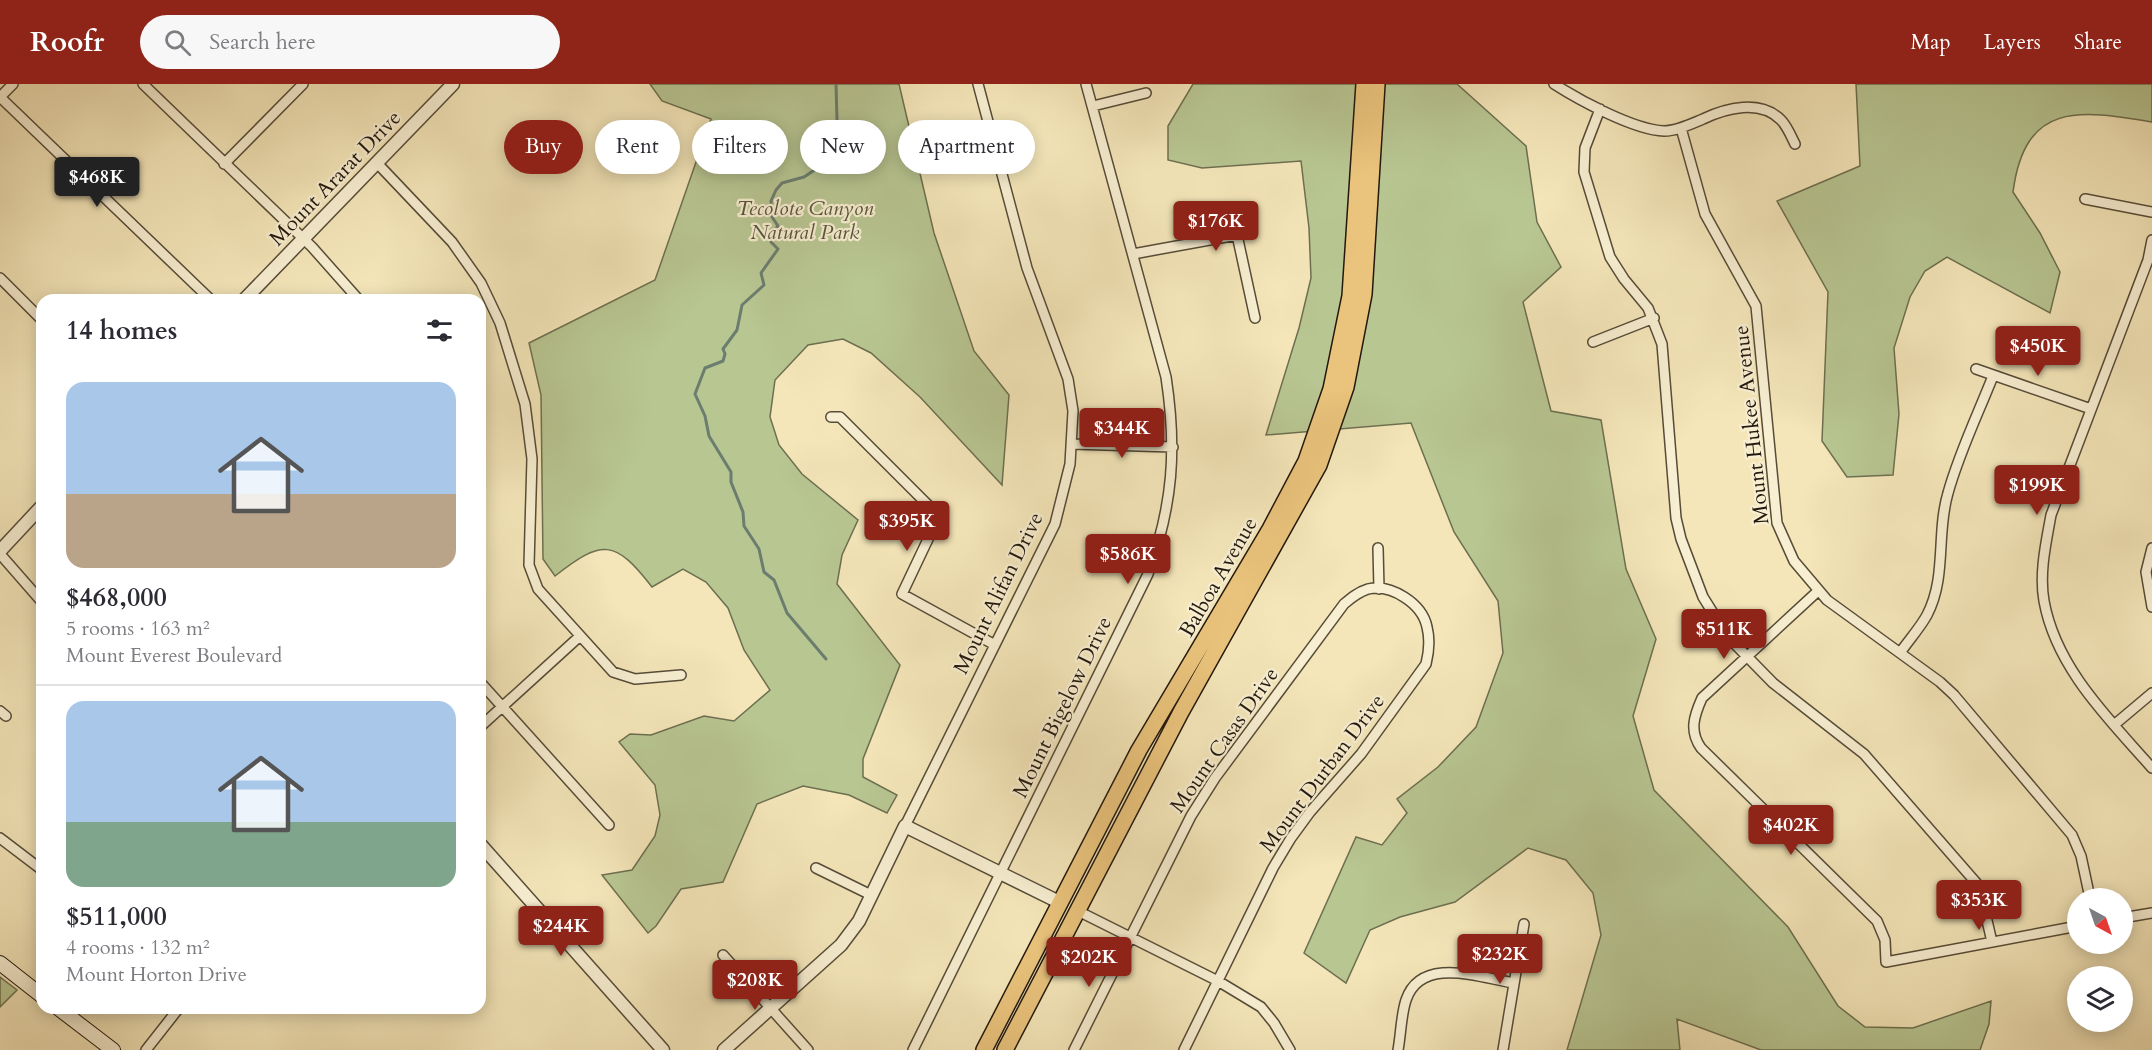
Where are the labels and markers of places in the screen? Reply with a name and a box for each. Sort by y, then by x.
pin: $468K [55,157,139,208]
pin: $176K [1174,201,1258,252]
pin: $450K [1996,326,2080,377]
pin: $344K [1080,408,1164,459]
pin: $199K [1995,465,2079,516]
pin: $395K [865,501,949,552]
pin: $586K [1086,534,1170,585]
pin: $511K [1682,609,1766,660]
pin: $402K [1749,805,1833,856]
pin: $353K [1937,880,2021,931]
pin: $244K [519,906,603,957]
pin: $232K [1458,934,1542,985]
pin: $202K [1047,937,1131,988]
pin: $208K [713,960,797,1011]

